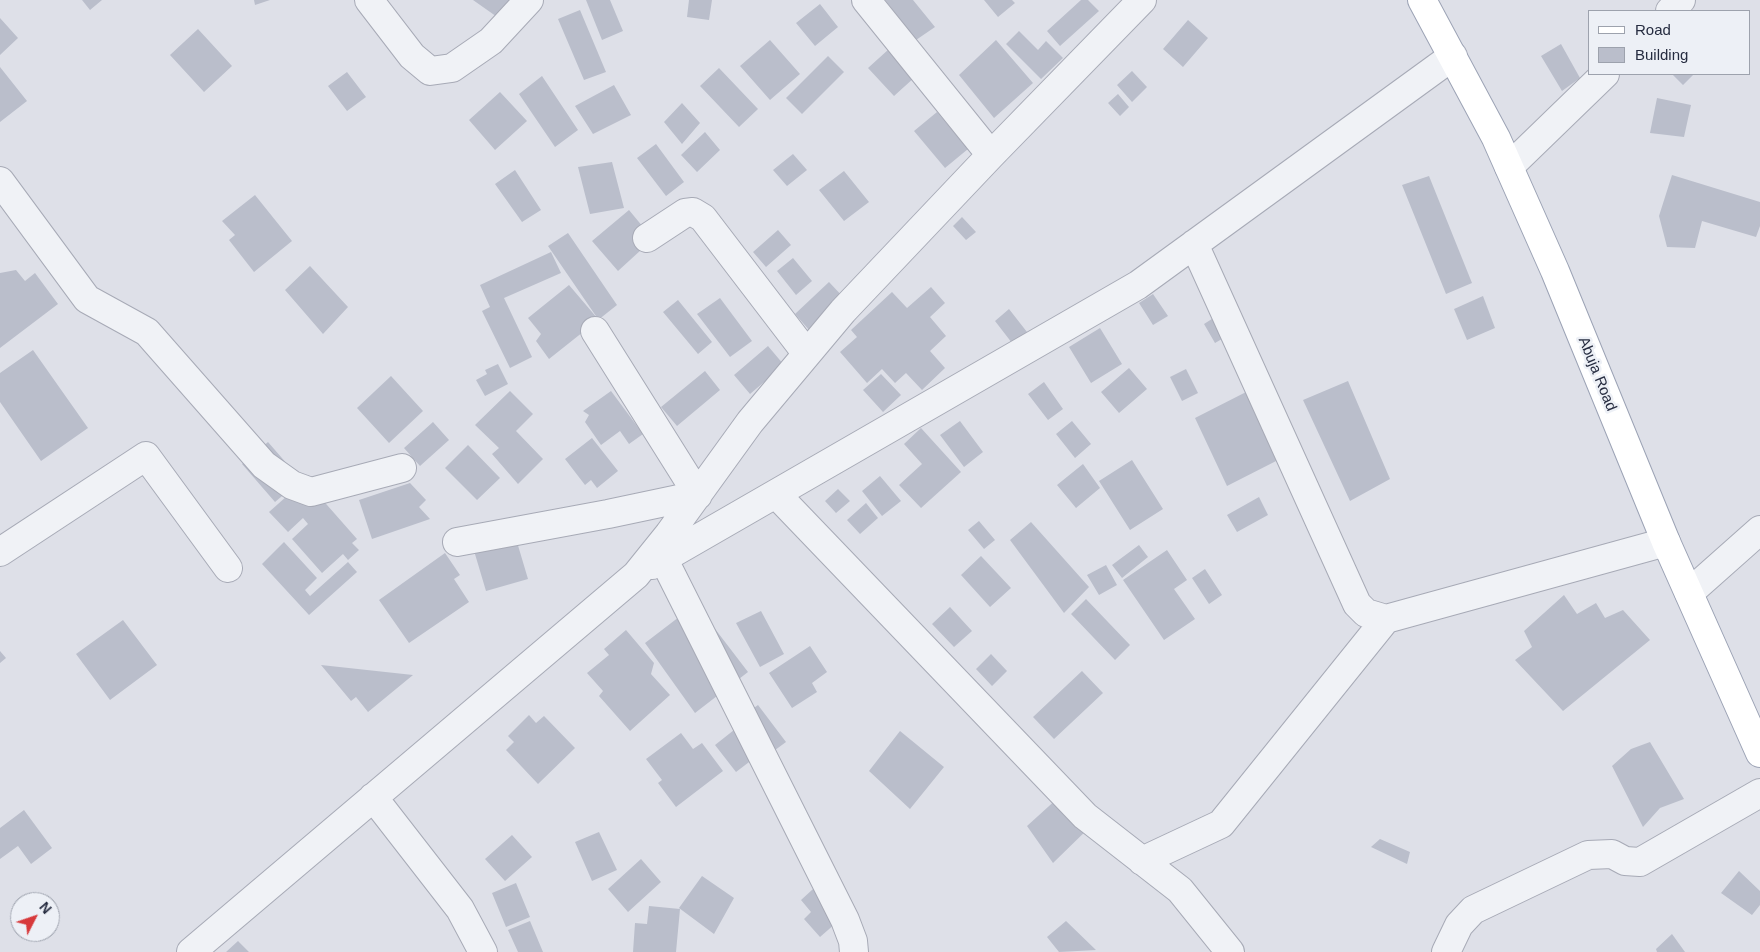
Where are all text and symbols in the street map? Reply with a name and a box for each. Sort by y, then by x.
legend [1588,10,1750,75]
text: Road [1635,21,1671,38]
text: Building [1635,46,1688,63]
street label: Abuja Road [1574,334,1620,414]
north arrow [10,892,60,942]
text: N [36,899,55,917]

